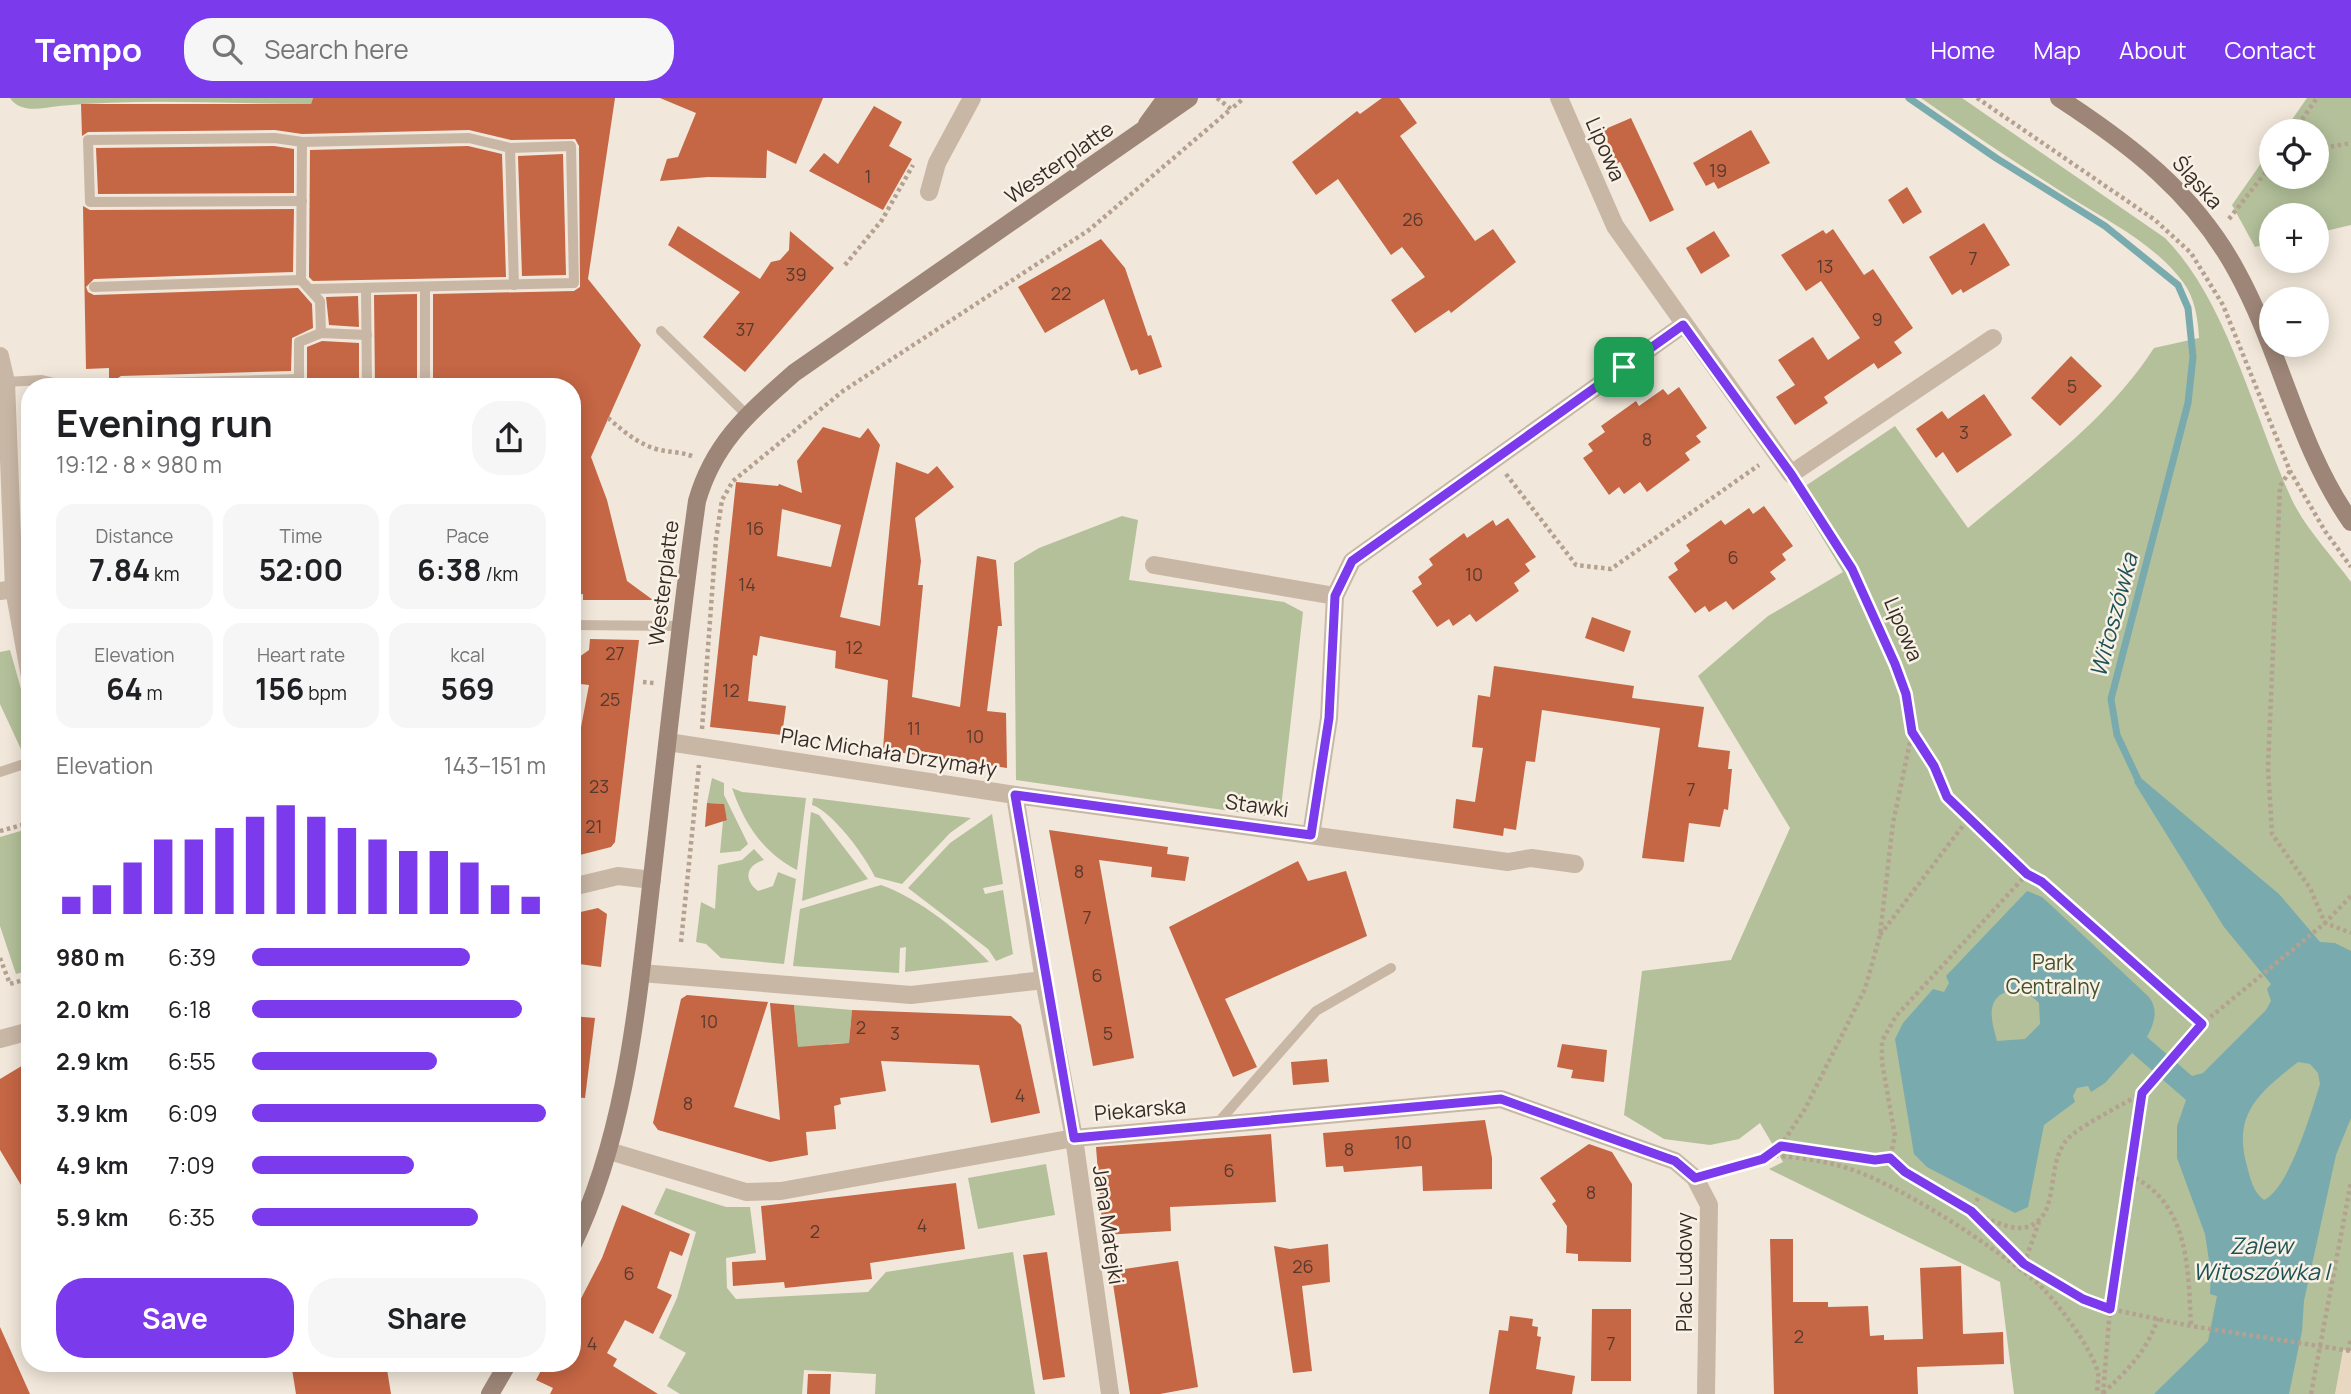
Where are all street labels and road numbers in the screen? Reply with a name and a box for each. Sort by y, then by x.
street label: Lipowa [1580,113,1632,185]
street label: Westerplatte [999,114,1119,210]
street label: Śląska [2167,149,2229,215]
street label: Westerplatte [641,519,685,647]
street label: Lipowa [1878,593,1930,665]
street label: Plac Michała Drzymały [779,721,999,783]
street label: Stawki [1223,787,1291,823]
street label: Piekarska [1093,1091,1187,1127]
street label: Jana Matejki [1087,1164,1131,1286]
street label: Plac Ludowy [1670,1212,1698,1332]

